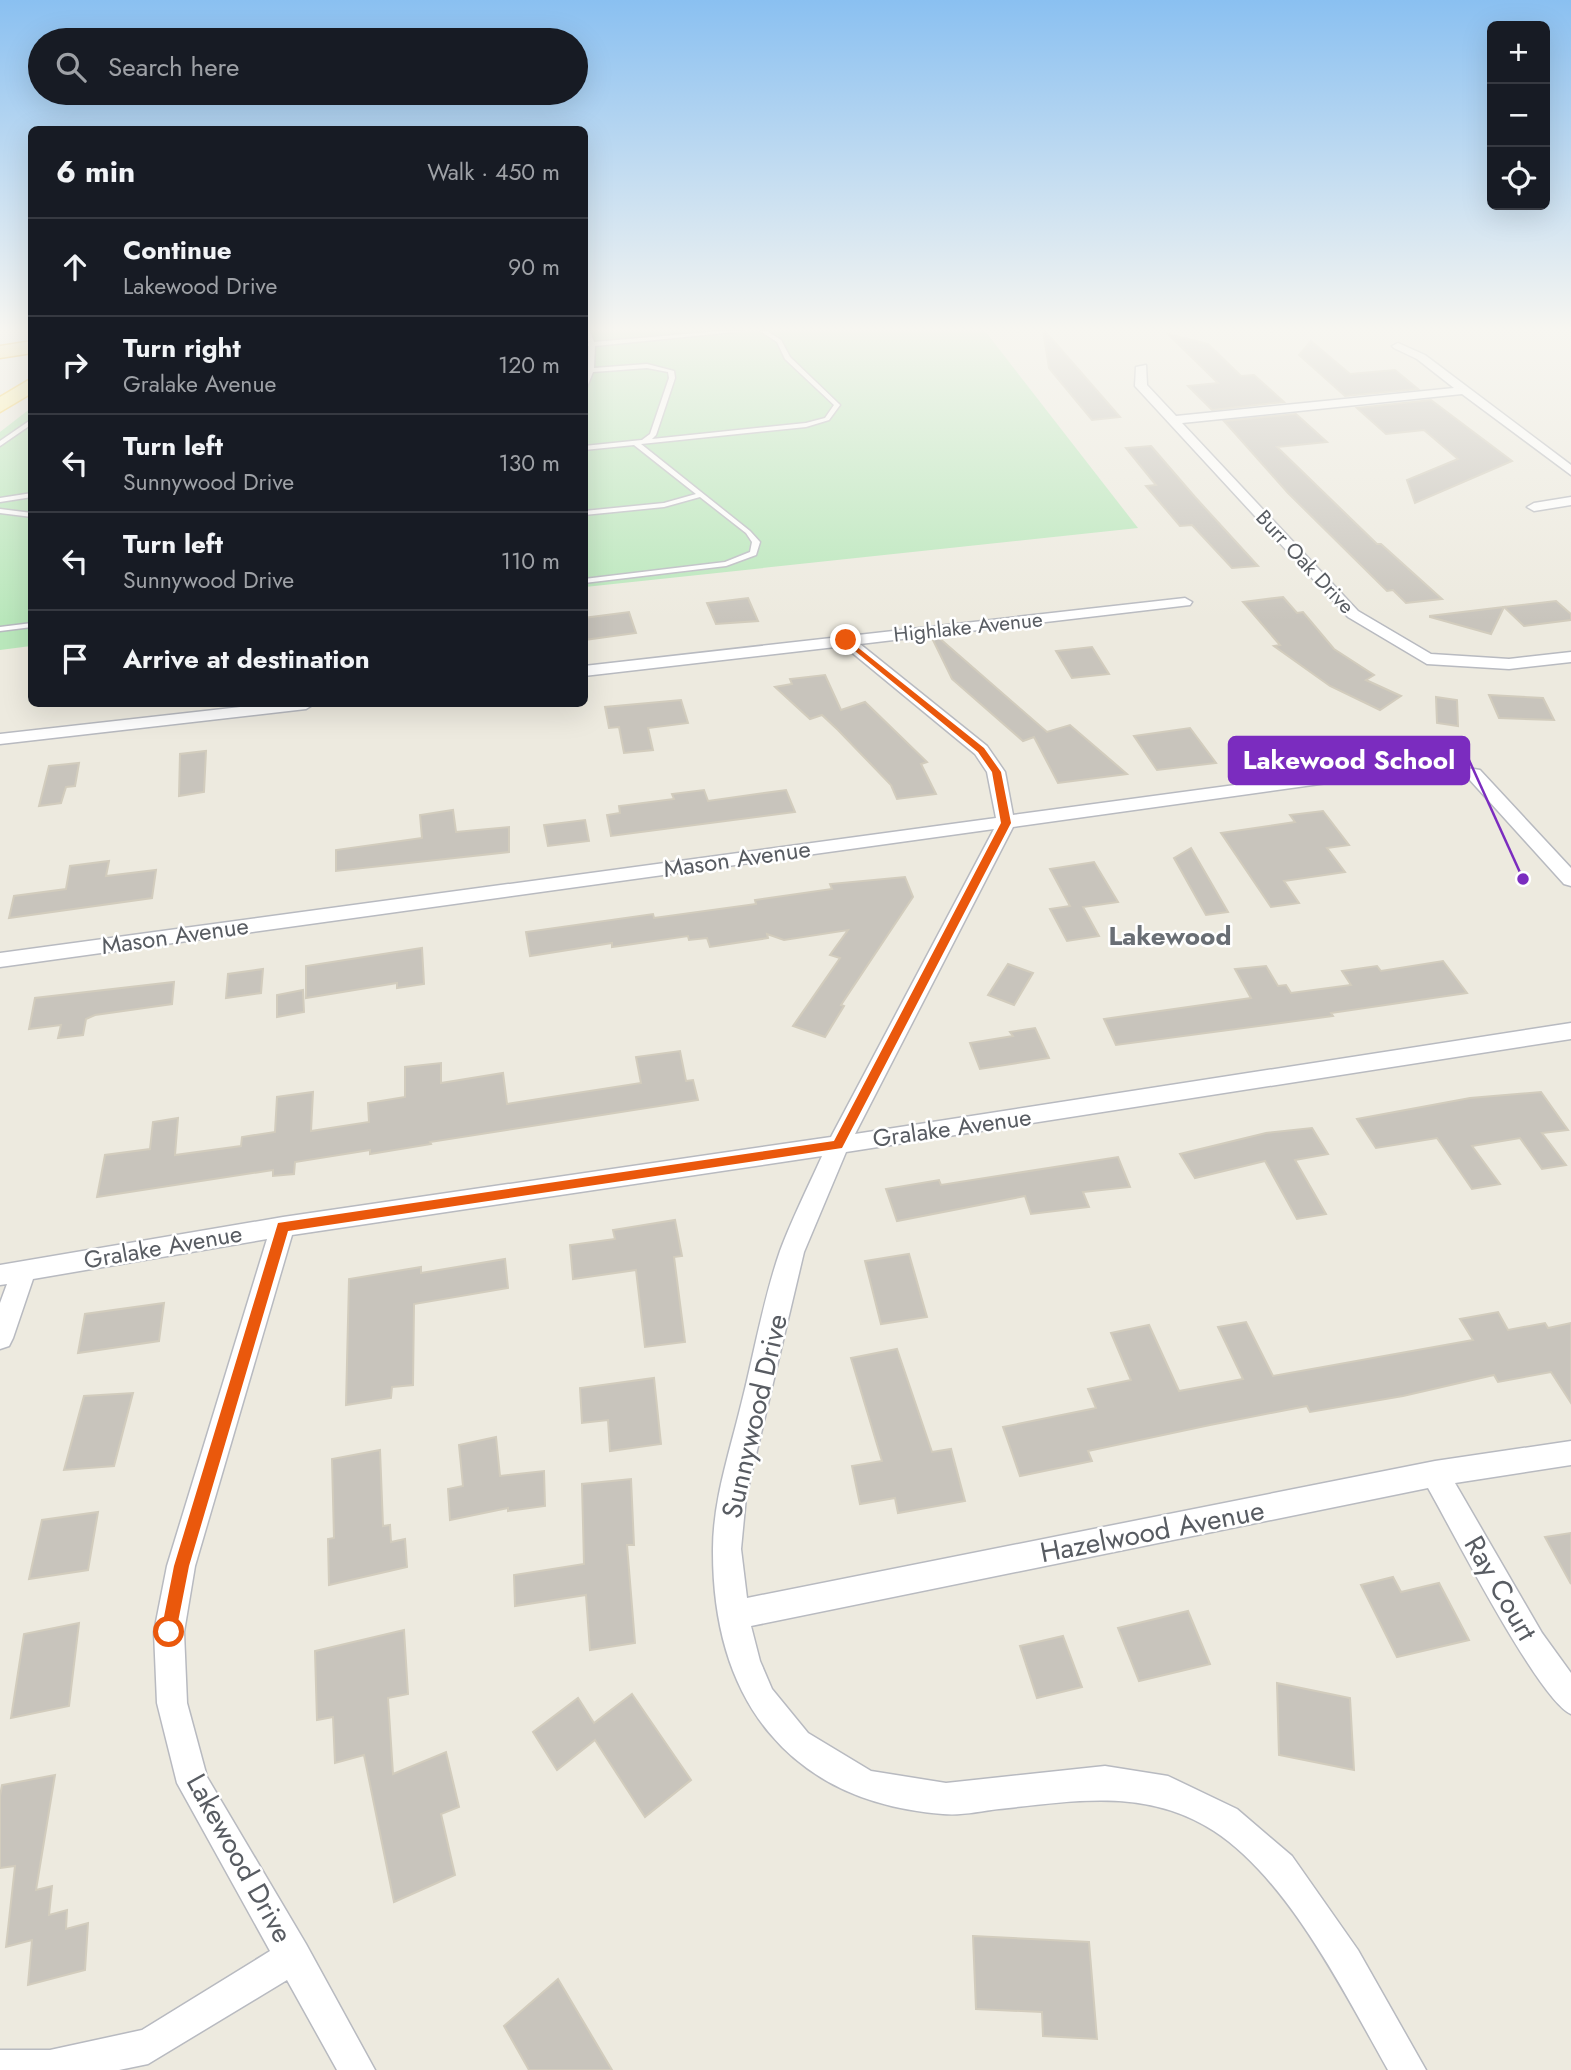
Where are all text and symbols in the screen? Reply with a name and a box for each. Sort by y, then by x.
map controls [1487,21,1550,210]
button: + [1487,21,1550,84]
search box [28,28,588,105]
icon: search [52,48,90,86]
text: Search here [108,48,240,86]
button: − [1487,84,1550,147]
button: locate [1487,147,1550,210]
text: 6 min [56,150,135,193]
text: Walk · 450 m [427,155,560,189]
text: Continue [123,231,232,269]
icon: ahead [56,248,94,286]
text: 90 m [508,250,560,284]
text: Lakewood Drive [123,269,277,303]
text: Turn right [123,329,241,367]
icon: right [56,346,94,384]
text: 120 m [498,348,560,382]
text: Gralake Avenue [123,367,276,401]
text: Turn left [123,427,223,465]
icon: left [56,444,94,482]
text: 130 m [498,446,560,480]
text: Sunnywood Drive [123,465,294,499]
street label: Burr Oak Drive [1249,503,1361,621]
text: Turn left [123,525,223,563]
icon: left [56,542,94,580]
text: 110 m [501,544,560,578]
text: Sunnywood Drive [123,563,294,597]
street label: Highlake Avenue [892,604,1044,650]
route end [830,624,861,655]
icon: arrive [56,640,94,678]
text: Arrive at destination [123,640,370,678]
callout: Lakewood School [1229,737,1469,784]
text: Lakewood School [1243,741,1455,779]
street label: Mason Avenue [661,831,813,886]
street label: Mason Avenue [99,908,251,963]
district label: Lakewood [1109,917,1231,955]
street label: Gralake Avenue [870,1099,1034,1156]
street label: Gralake Avenue [81,1215,245,1278]
street label: Sunnywood Drive [711,1310,798,1522]
street label: Hazelwood Avenue [1036,1490,1268,1573]
street label: Ray Court [1454,1528,1547,1649]
route start [153,1616,184,1647]
street label: Lakewood Drive [176,1766,303,1950]

